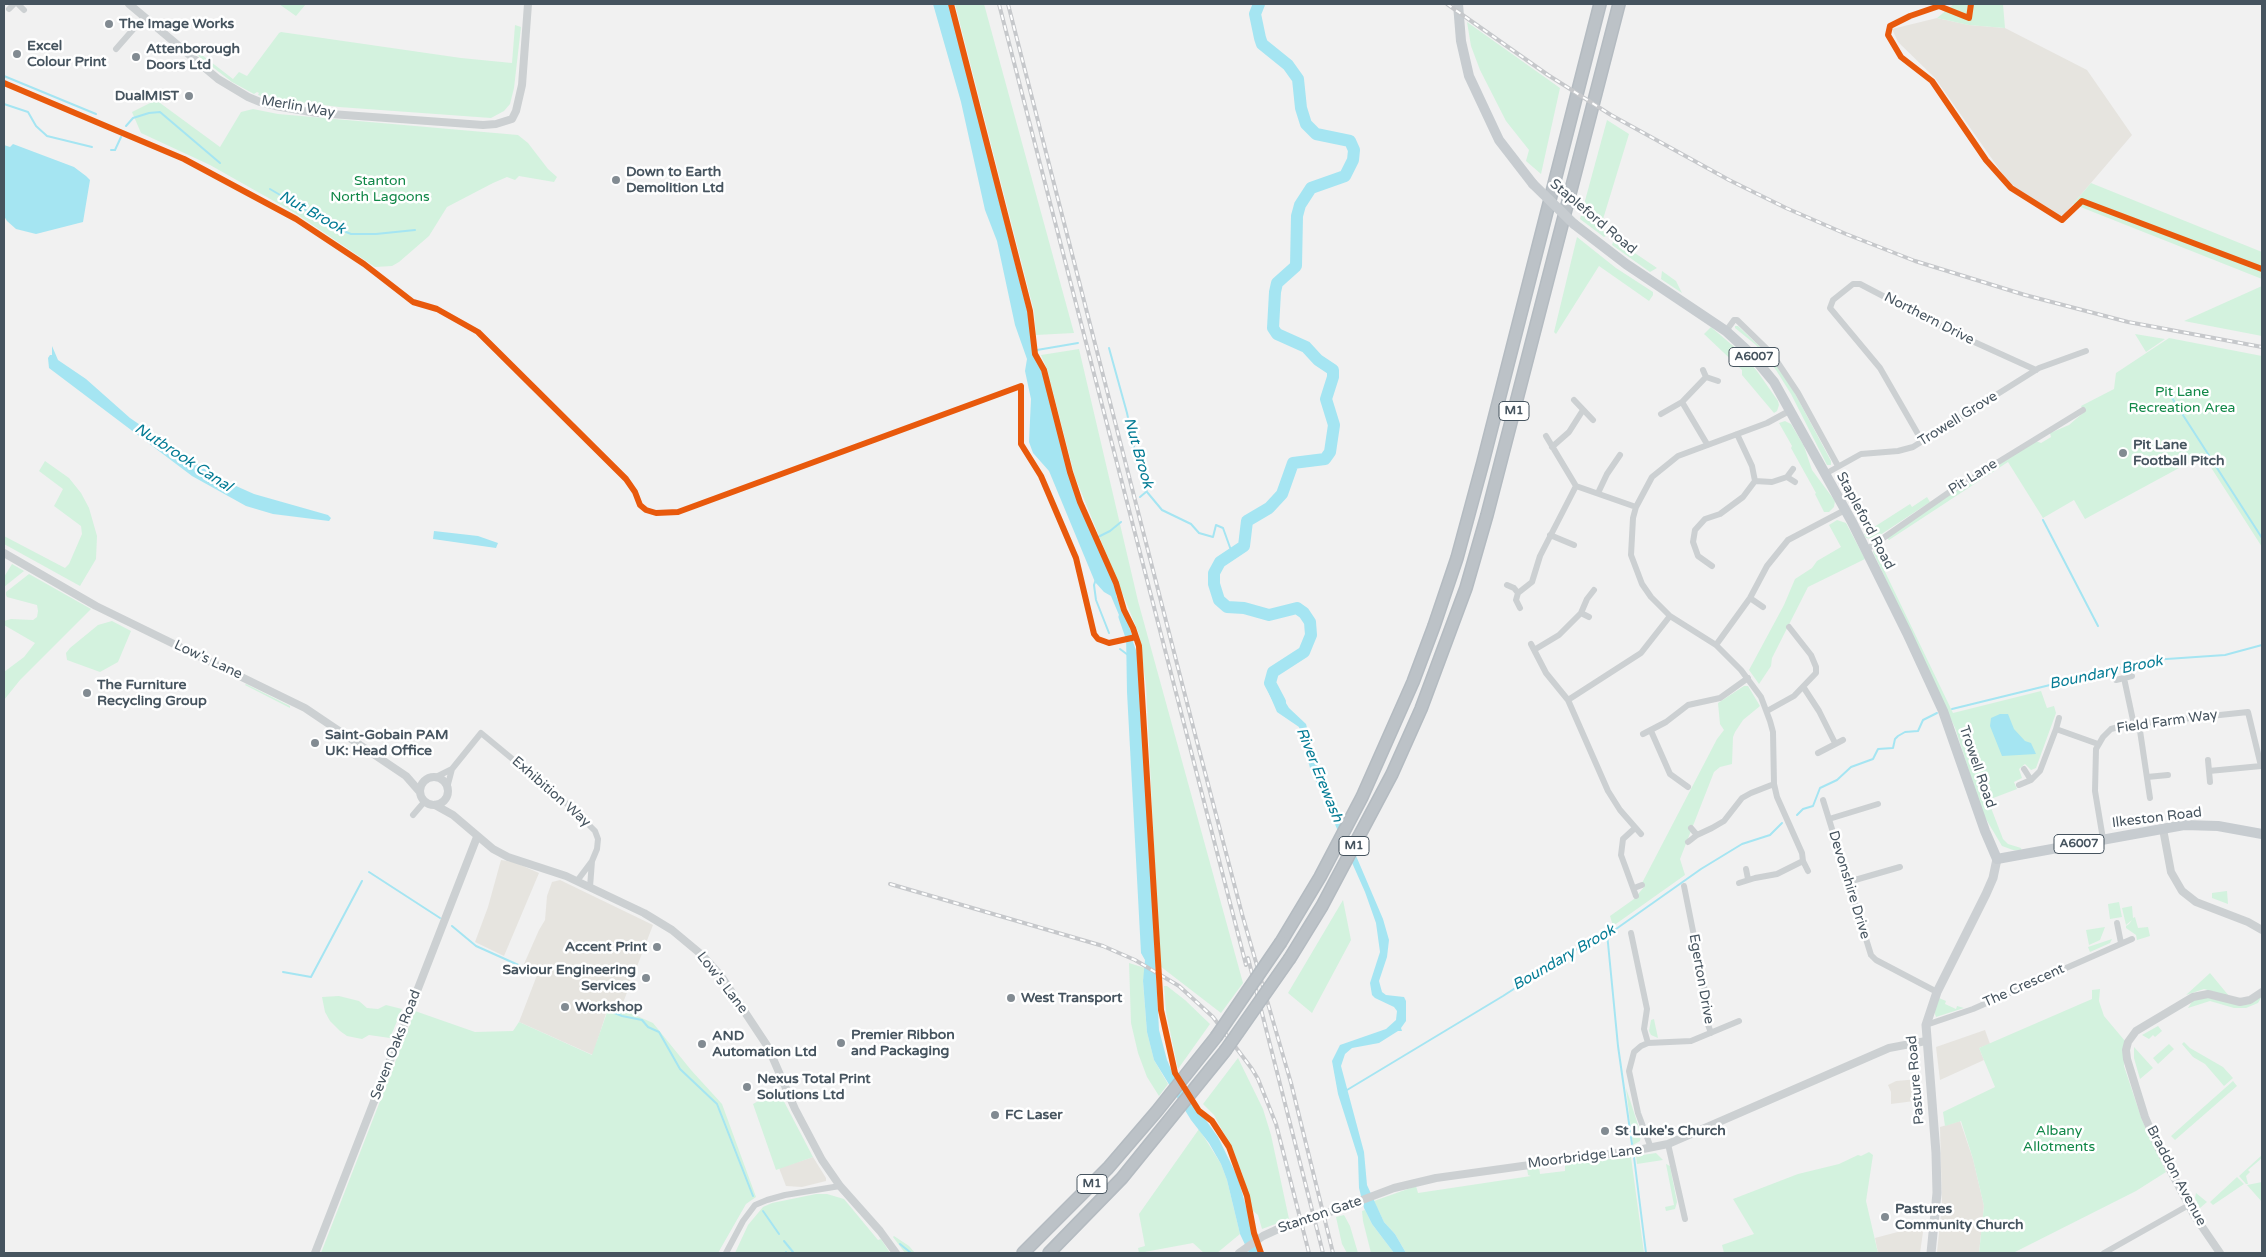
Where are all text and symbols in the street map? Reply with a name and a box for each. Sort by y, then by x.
place label: The Image Works [119,16,234,32]
marker: The Image Works [103,18,115,30]
place label: Excel Colour Print [27,38,106,70]
place label: Attenborough Doors Ltd [146,41,240,74]
marker: Excel Colour Print [11,48,23,60]
marker: Attenborough Doors Ltd [130,51,142,63]
place label: DualMIST [115,88,179,104]
marker: DualMIST [183,90,195,102]
street label: Merlin Way [260,92,336,122]
place label: Down to Earth Demolition Ltd [626,164,724,196]
park label: Stanton North Lagoons [330,173,430,206]
marker: Down to Earth Demolition Ltd [610,174,622,186]
street label: Stapleford Road [1546,176,1640,258]
water label: Nut Brook [276,187,348,239]
street label: Northern Drive [1881,289,1977,349]
road number: A6007 [1729,348,1779,367]
park label: Pit Lane Recreation Area [2129,384,2235,417]
street label: Trowell Grove [1915,388,2001,450]
road number: M1 [1499,402,1529,421]
water label: Nut Brook [1119,416,1157,490]
water label: Nutbrook Canal [131,420,235,496]
place label: Pit Lane Football Pitch [2133,437,2225,470]
marker: Pit Lane Football Pitch [2117,447,2129,459]
street label: Pit Lane [1946,456,2000,498]
street label: Stapleford Road [1832,469,1898,573]
street label: Low's Lane [171,637,245,683]
water label: Boundary Brook [2048,652,2164,694]
place label: The Furniture Recycling Group [97,677,207,710]
marker: The Furniture Recycling Group [81,687,93,699]
street label: Field Farm Way [2115,707,2219,737]
street label: Trowell Road [1955,724,1999,810]
water label: River Erewash [1292,725,1346,825]
place label: Saint-Gobain PAM UK: Head Office [325,727,449,760]
marker: Saint-Gobain PAM UK: Head Office [309,737,321,749]
street label: Exhibition Way [508,753,594,831]
street label: Ilkeston Road [2111,804,2203,832]
street label: Devonshire Drive [1825,829,1873,941]
road number: A6007 [2054,834,2104,854]
road number: M1 [1339,836,1369,856]
water label: Boundary Brook [1509,921,1619,995]
street label: Egerton Drive [1685,933,1717,1025]
place label: Accent Print [565,939,647,955]
marker: Accent Print [651,941,663,953]
street label: Low's Lane [693,949,751,1017]
street label: The Crescent [1981,961,2067,1011]
place label: Saviour Engineering Services [502,962,636,994]
marker: Saviour Engineering Services [640,972,652,984]
street label: Seven Oaks Road [367,988,425,1102]
place label: West Transport [1021,990,1122,1006]
marker: West Transport [1005,992,1017,1004]
place label: Workshop [575,999,643,1015]
marker: Workshop [559,1001,571,1013]
place label: Premier Ribbon and Packaging [851,1027,955,1060]
place label: AND Automation Ltd [712,1028,817,1060]
street label: Pasture Road [1904,1035,1928,1125]
marker: Premier Ribbon and Packaging [835,1037,847,1049]
marker: AND Automation Ltd [696,1038,708,1050]
place label: Nexus Total Print Solutions Ltd [757,1071,871,1104]
marker: Nexus Total Print Solutions Ltd [741,1081,753,1093]
place label: FC Laser [1005,1107,1063,1123]
marker: FC Laser [989,1109,1001,1121]
place label: St Luke's Church [1615,1123,1726,1139]
park label: Albany Allotments [2023,1123,2095,1156]
street label: Braddon Avenue [2142,1123,2210,1229]
marker: St Luke's Church [1599,1125,1611,1137]
street label: Moorbridge Lane [1527,1142,1643,1172]
road number: M1 [1077,1174,1107,1194]
street label: Stanton Gate [1276,1193,1364,1237]
place label: Pastures Community Church [1895,1201,2024,1234]
marker: Pastures Community Church [1879,1211,1891,1223]

